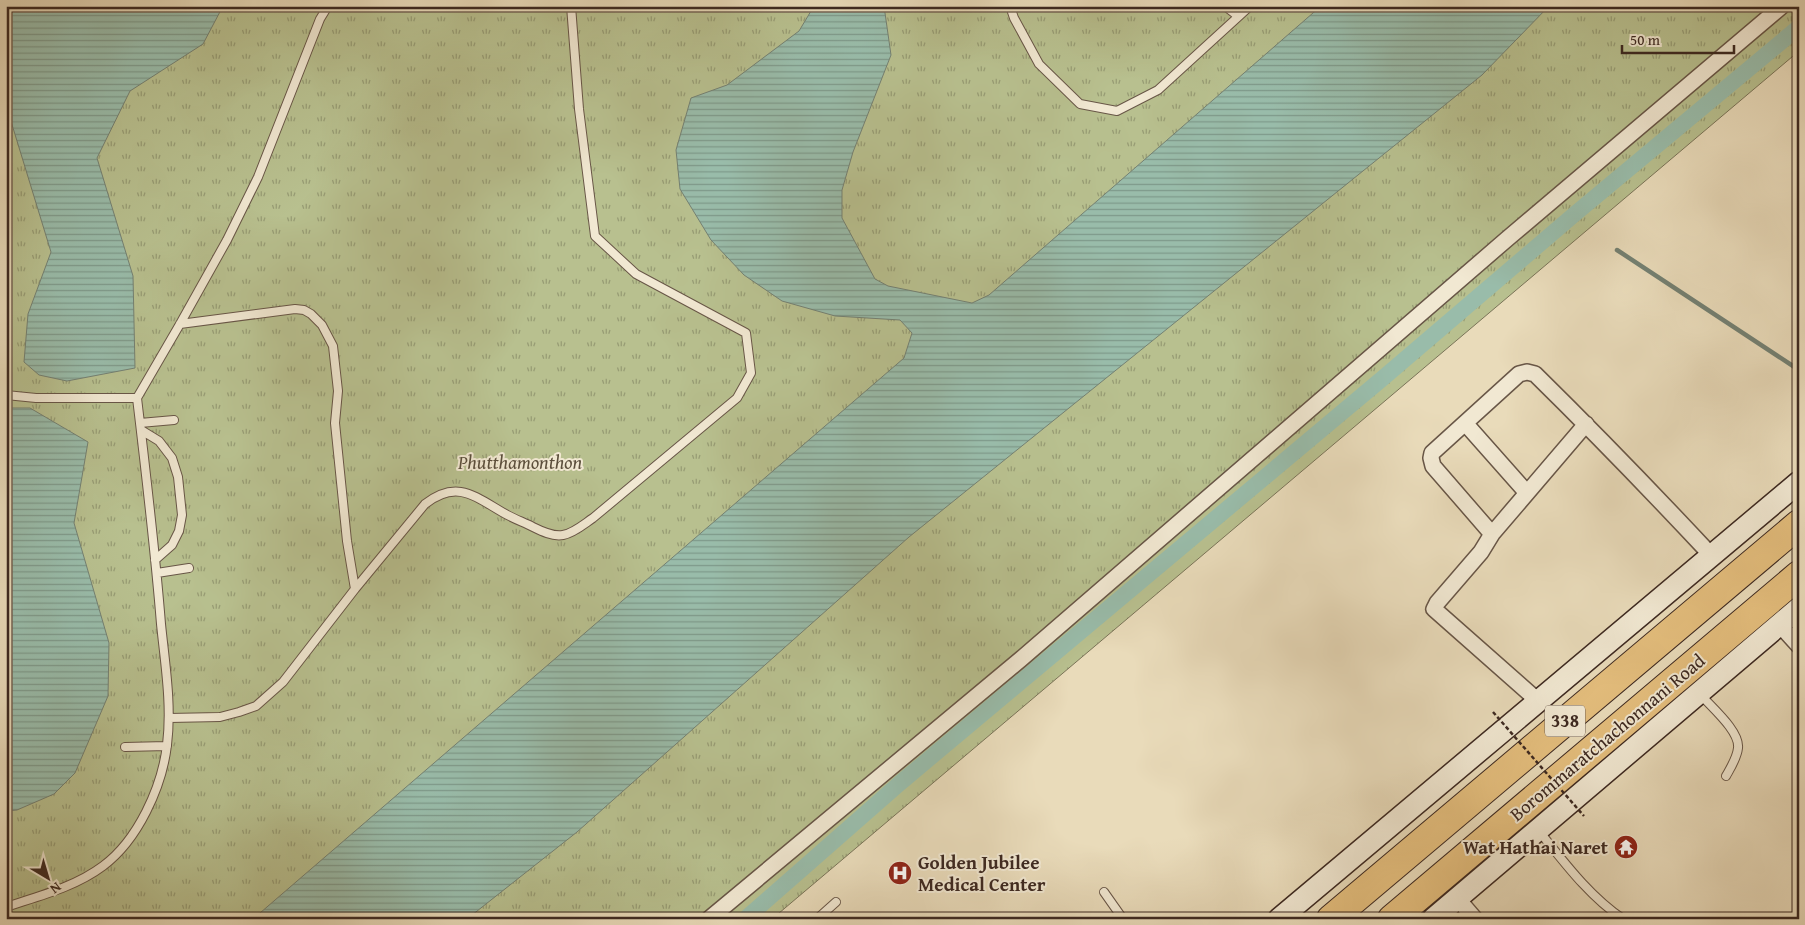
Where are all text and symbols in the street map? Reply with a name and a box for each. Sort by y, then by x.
scale bar [1622,22,1735,54]
text: 50 m [1630,29,1661,50]
park label: Phutthamonthon [457,448,582,476]
street label: Borommaratchachonnani Road [1503,646,1711,827]
road number: 338 [1545,706,1585,736]
place label: Wat Hathai Naret [1463,833,1609,861]
temple icon: Wat Hathai Naret [1613,834,1639,860]
place label: Golden Jubilee Medical Center [918,848,1046,898]
north arrow [22,852,72,902]
hospital icon: Golden Jubilee Medical Center [887,860,913,886]
text: N [46,877,66,899]

